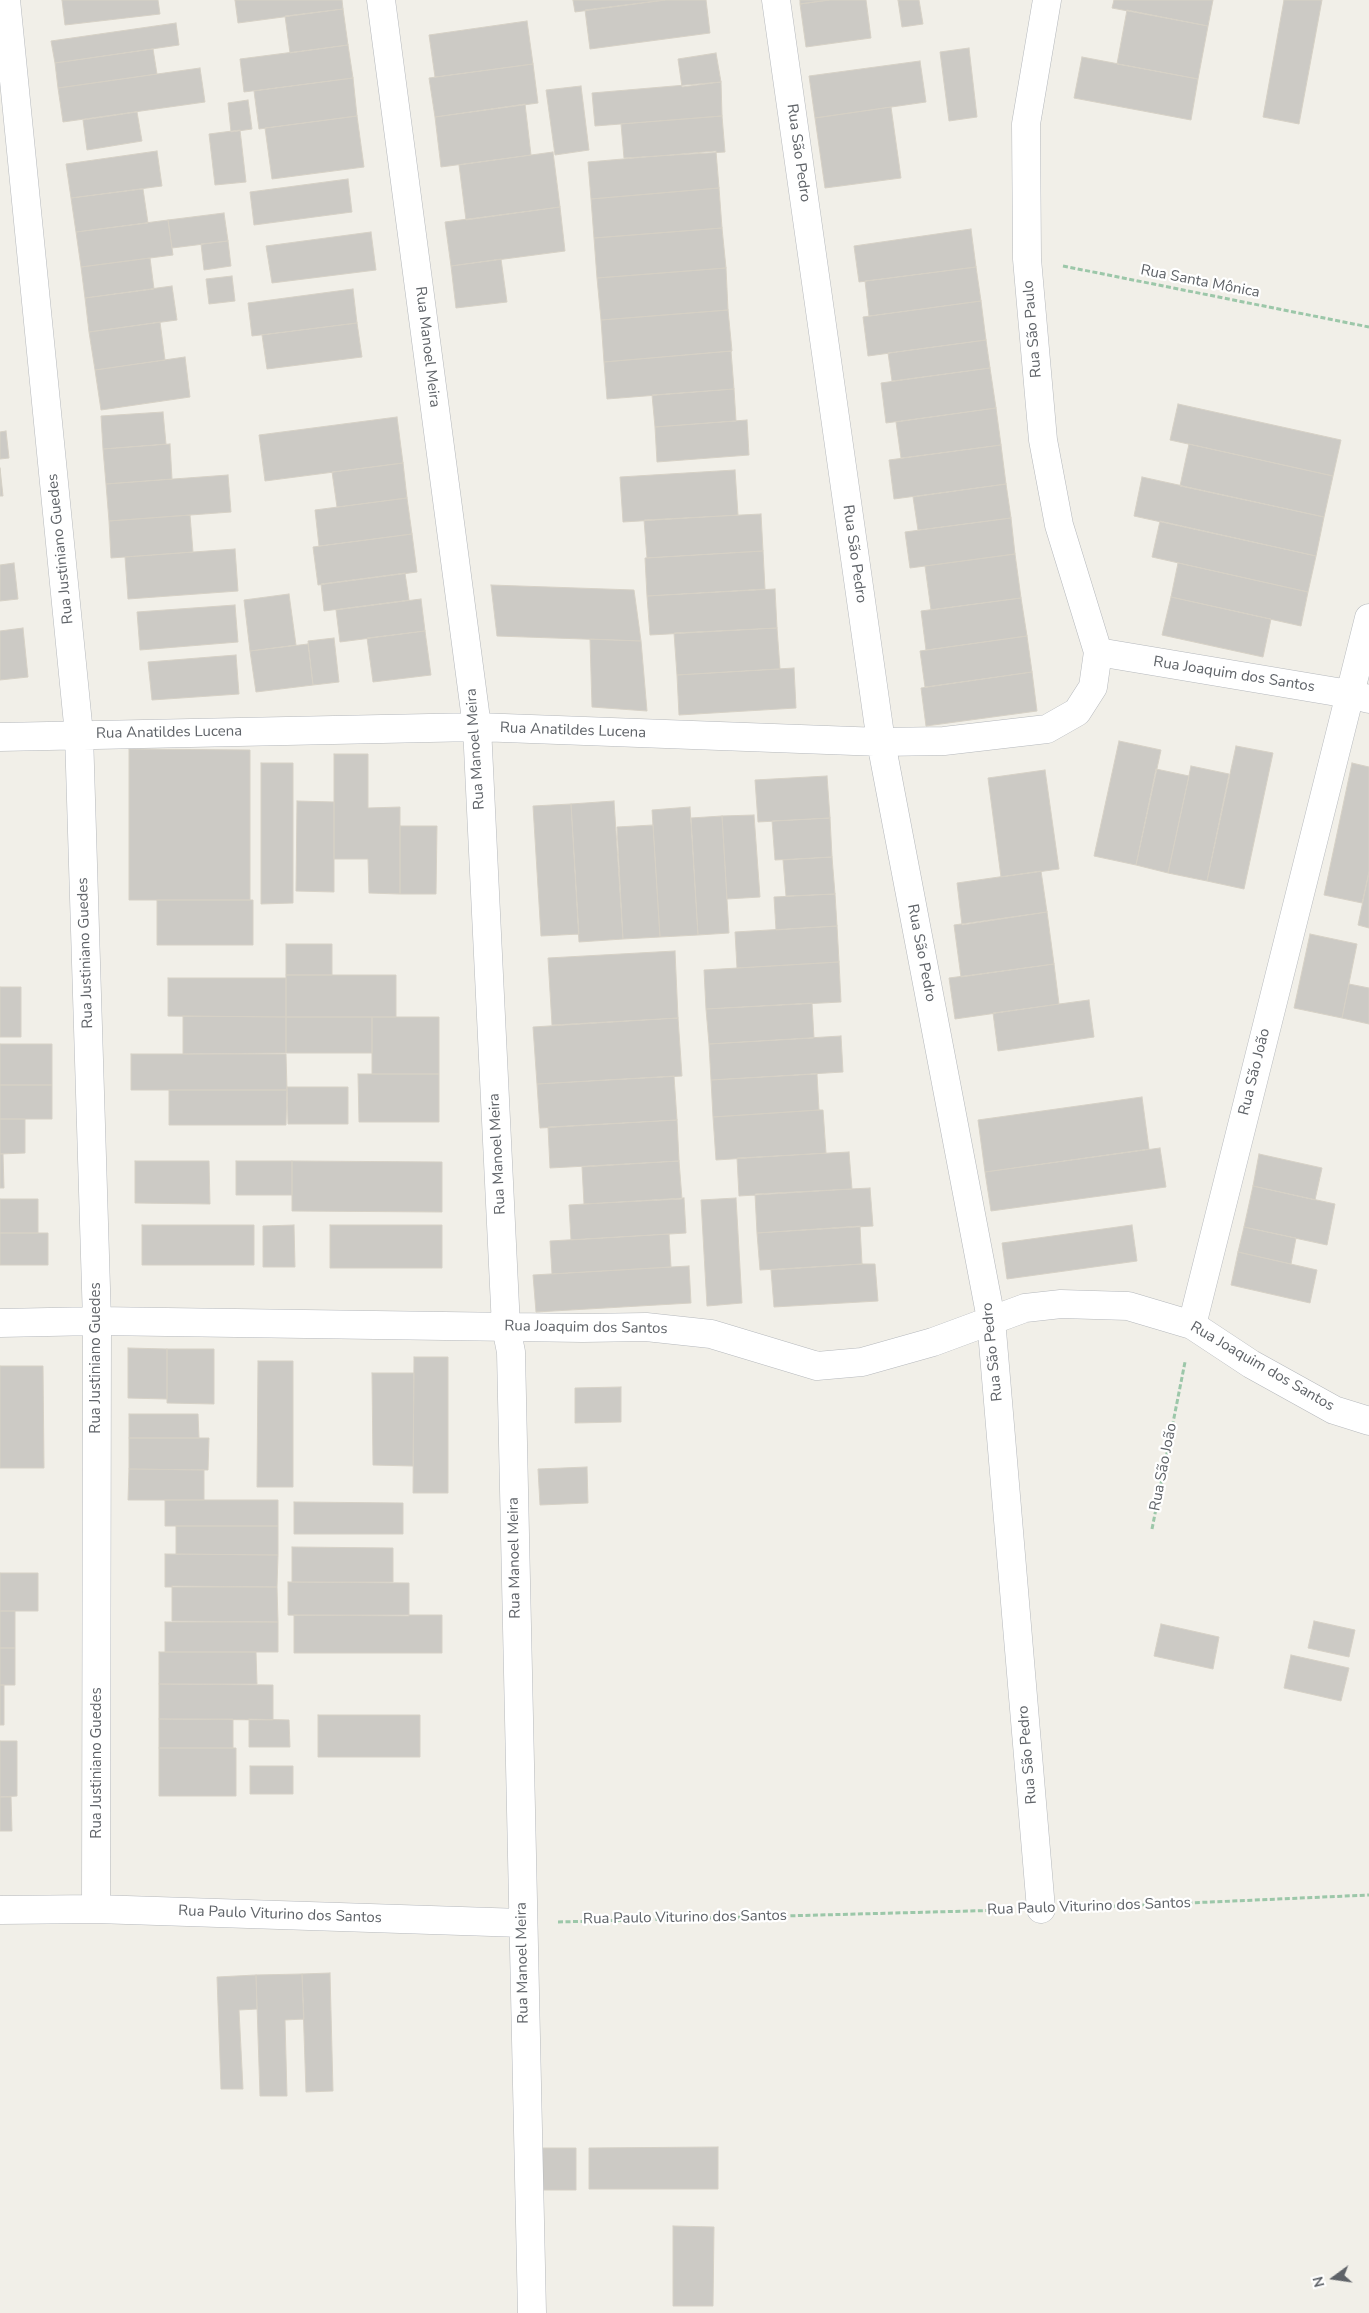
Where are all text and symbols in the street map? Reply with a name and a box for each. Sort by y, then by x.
street label: Rua São Pedro [782,103,814,203]
street label: Rua Santa Mônica [1139,262,1261,302]
street label: Rua São Paulo [1020,279,1046,379]
street label: Rua Manoel Meira [411,286,443,408]
street label: Rua Justiniano Guedes [44,473,78,625]
street label: Rua São Pedro [838,504,870,604]
street label: Rua Joaquim dos Santos [1152,653,1316,697]
street label: Rua Manoel Meira [463,688,489,810]
street label: Rua Anatildes Lucena [500,719,646,743]
street label: Rua Anatildes Lucena [96,723,242,743]
street label: Rua Justiniano Guedes [74,877,98,1029]
street label: Rua São Pedro [903,903,939,1003]
street label: Rua São João [1235,1027,1275,1117]
street label: Rua Manoel Meira [486,1093,510,1215]
street label: Rua Justiniano Guedes [87,1282,105,1434]
street label: Rua São Pedro [979,1302,1007,1402]
street label: Rua Joaquim dos Santos [504,1318,668,1338]
street label: Rua Joaquim dos Santos [1187,1318,1337,1416]
street label: Rua São João [1147,1422,1181,1512]
street label: Rua Manoel Meira [505,1497,525,1619]
street label: Rua Justiniano Guedes [88,1687,106,1839]
street label: Rua São Pedro [1015,1705,1041,1805]
street label: Rua Paulo Viturino dos Santos [987,1894,1191,1920]
street label: Rua Paulo Viturino dos Santos [178,1902,382,1928]
street label: Rua Manoel Meira [513,1902,533,2024]
street label: Rua Paulo Viturino dos Santos [583,1907,787,1929]
north arrow [1309,2253,1359,2303]
text: N [1308,2274,1329,2289]

